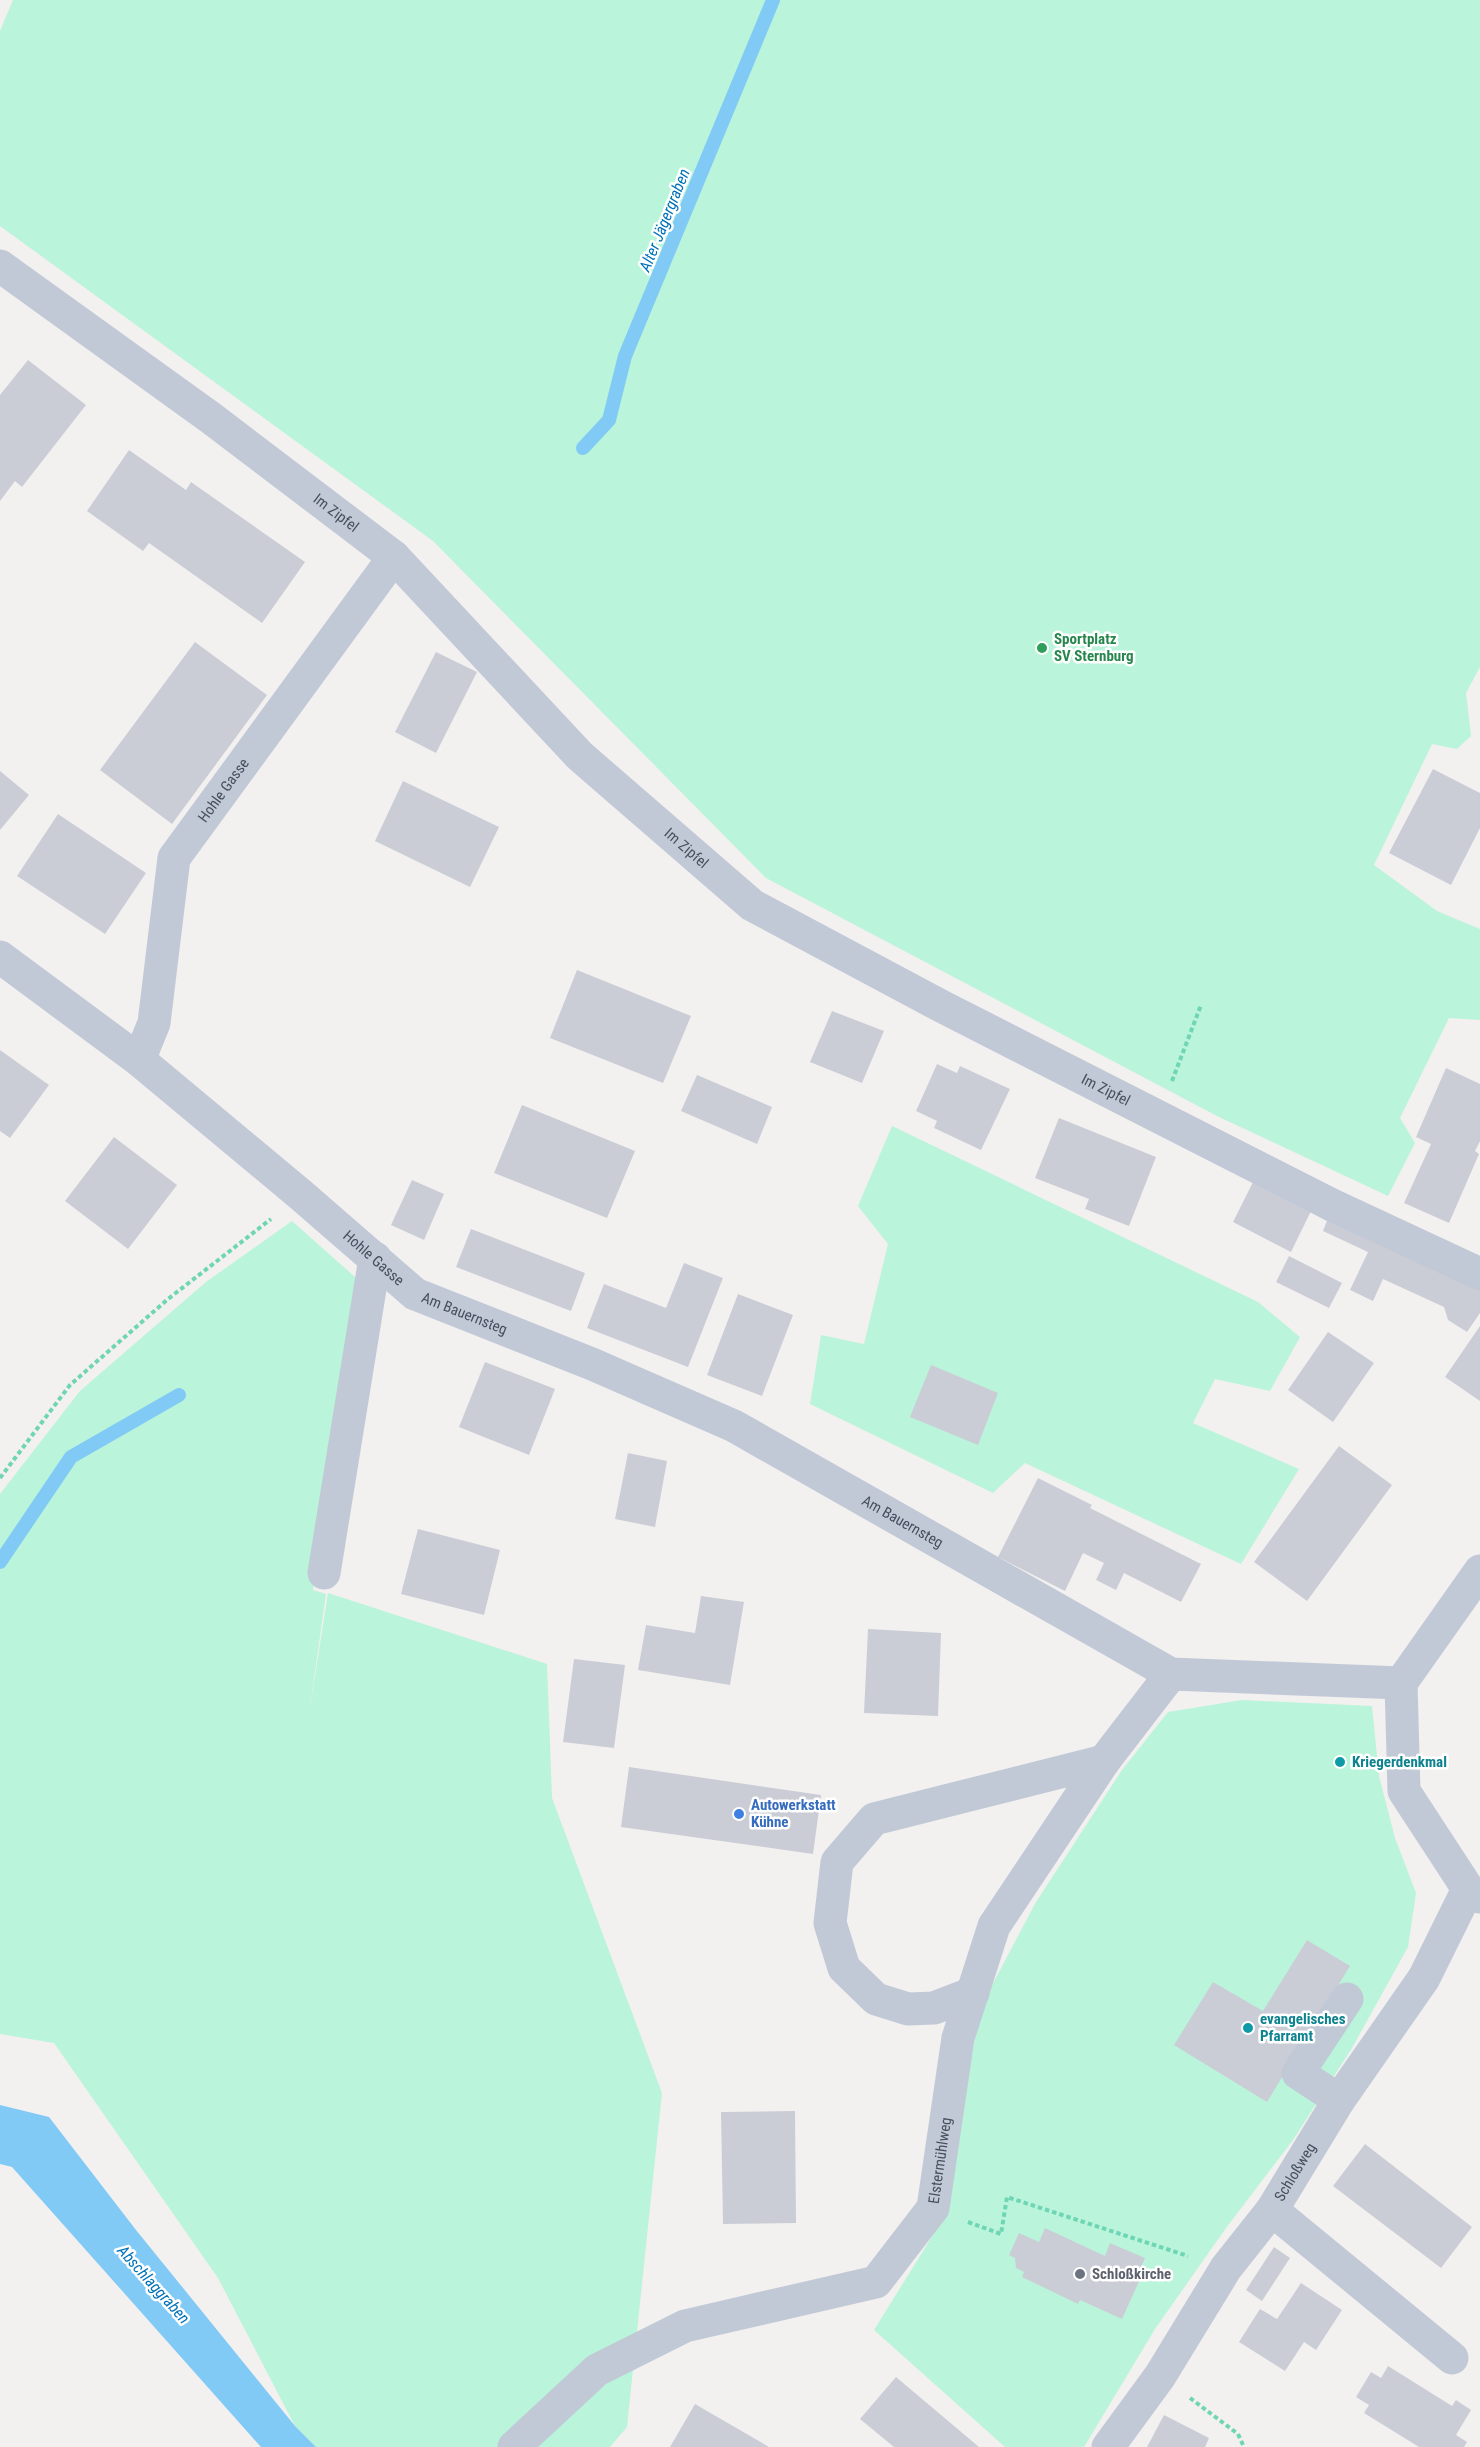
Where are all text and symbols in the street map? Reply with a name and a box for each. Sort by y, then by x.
water label: Alter Jägergraben [635,166,694,275]
street label: Im Zipfel [310,490,362,536]
place label: Sportplatz SV Sternburg [1054,630,1134,665]
marker: Sportplatz SV Sternburg [1035,641,1049,655]
street label: Hohle Gasse [194,755,253,826]
street label: Im Zipfel [661,824,712,872]
street label: Im Zipfel [1078,1070,1133,1110]
street label: Hohle Gasse [339,1227,408,1289]
street label: Am Bauernsteg [419,1288,510,1339]
street label: Am Bauernsteg [859,1491,946,1552]
place label: Kriegerdenkmal [1352,1753,1447,1771]
marker: Kriegerdenkmal [1333,1755,1347,1769]
place label: Autowerkstatt Kühne [751,1796,836,1831]
marker: Autowerkstatt Kühne [732,1807,746,1821]
place label: evangelisches Pfarramt [1260,2010,1346,2045]
marker: evangelisches Pfarramt [1241,2021,1255,2035]
street label: Elstermühlweg [925,2116,955,2205]
street label: Schloßweg [1271,2140,1320,2205]
water label: Abschlaggraben [113,2240,194,2327]
place label: Schloßkirche [1092,2265,1171,2283]
marker: Schloßkirche [1073,2267,1087,2281]

